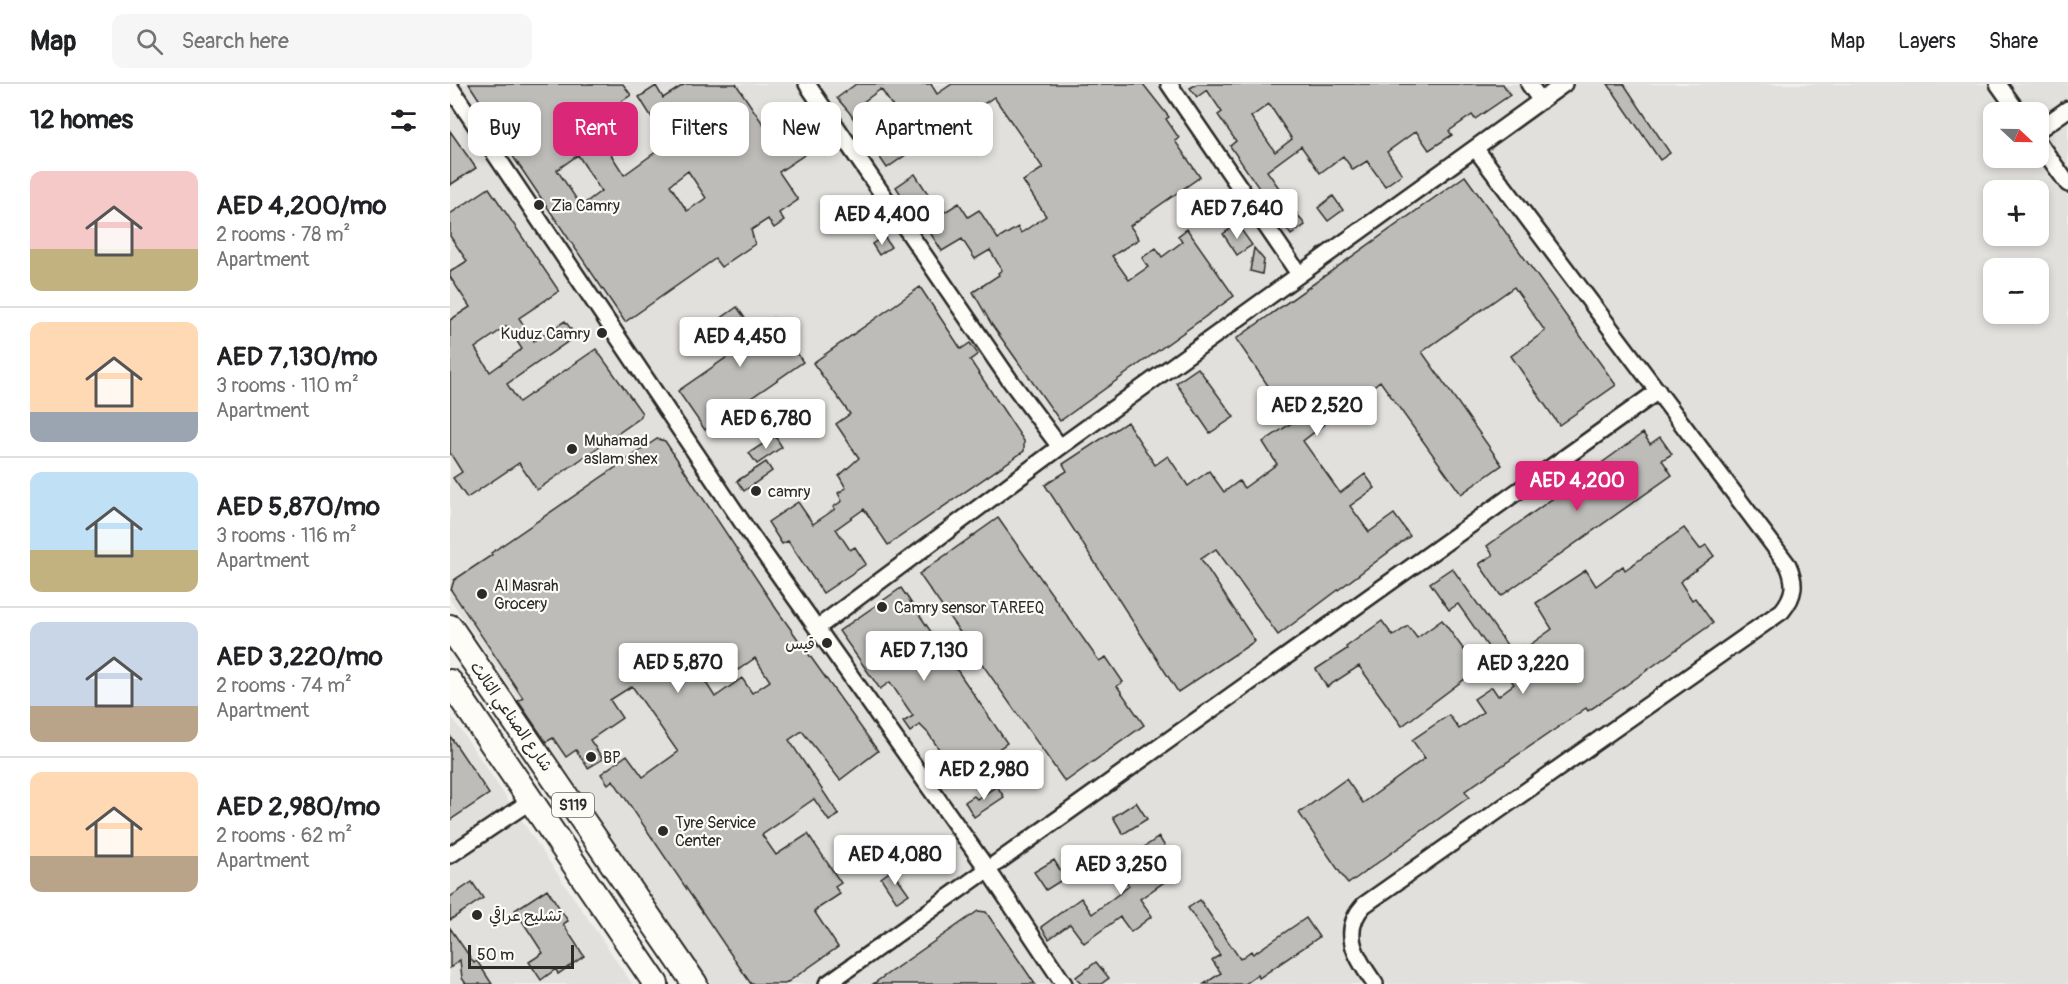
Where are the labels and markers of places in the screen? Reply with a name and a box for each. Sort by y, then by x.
pin: AED 7,640 [1168,189,1306,240]
pin: AED 4,400 [813,195,951,246]
place label: Zia Camry [551,196,620,216]
marker: Zia Camry [532,198,546,212]
pin: AED 4,450 [671,317,809,368]
place label: Kuduz Camry [501,324,590,344]
marker: Kuduz Camry [595,326,609,340]
pin: AED 2,520 [1248,386,1386,437]
pin: AED 6,780 [697,399,835,450]
place label: Muhamad aslam shex [584,431,658,469]
marker: Muhamad aslam shex [565,442,579,456]
pin: AED 4,200 [1508,461,1646,512]
place label: camry [768,482,810,502]
marker: camry [749,484,763,498]
place label: Al Masrah Grocery [494,576,558,614]
marker: Al Masrah Grocery [475,587,489,601]
place label: Camry sensor TAREEQ [894,598,1044,618]
marker: Camry sensor TAREEQ [875,600,889,614]
pin: AED 7,130 [855,631,993,682]
place label: قيس [785,634,815,654]
marker: قيس [820,636,834,650]
pin: AED 5,870 [609,643,747,694]
pin: AED 3,220 [1454,644,1592,695]
place label: BP [603,748,621,768]
marker: BP [584,750,598,764]
pin: AED 2,980 [915,750,1053,801]
place label: Tyre Service Center [675,813,756,851]
marker: Tyre Service Center [656,824,670,838]
pin: AED 4,080 [826,835,964,886]
pin: AED 3,250 [1052,845,1190,896]
place label: تشليح عراقي [489,905,562,927]
marker: تشليح عراقي [470,908,484,922]

